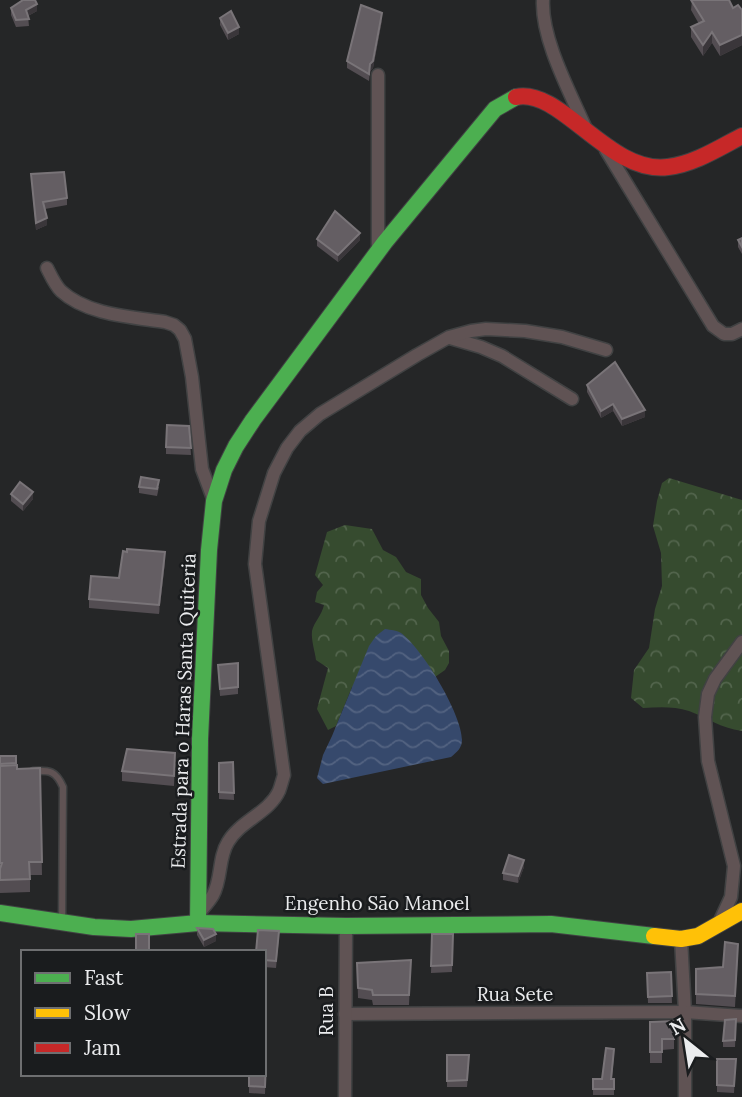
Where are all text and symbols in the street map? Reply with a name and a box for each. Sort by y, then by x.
street label: Estrada para o Haras Santa Quiteria [166,553,201,869]
street label: Engenho São Manoel [284,891,470,915]
legend [21,950,266,1076]
text: Fast [84,964,124,991]
street label: Rua Sete [477,982,553,1006]
street label: Rua B [314,986,338,1036]
text: Slow [84,999,131,1026]
north arrow [651,1006,721,1076]
text: N [665,1012,690,1040]
text: Jam [83,1034,121,1061]

